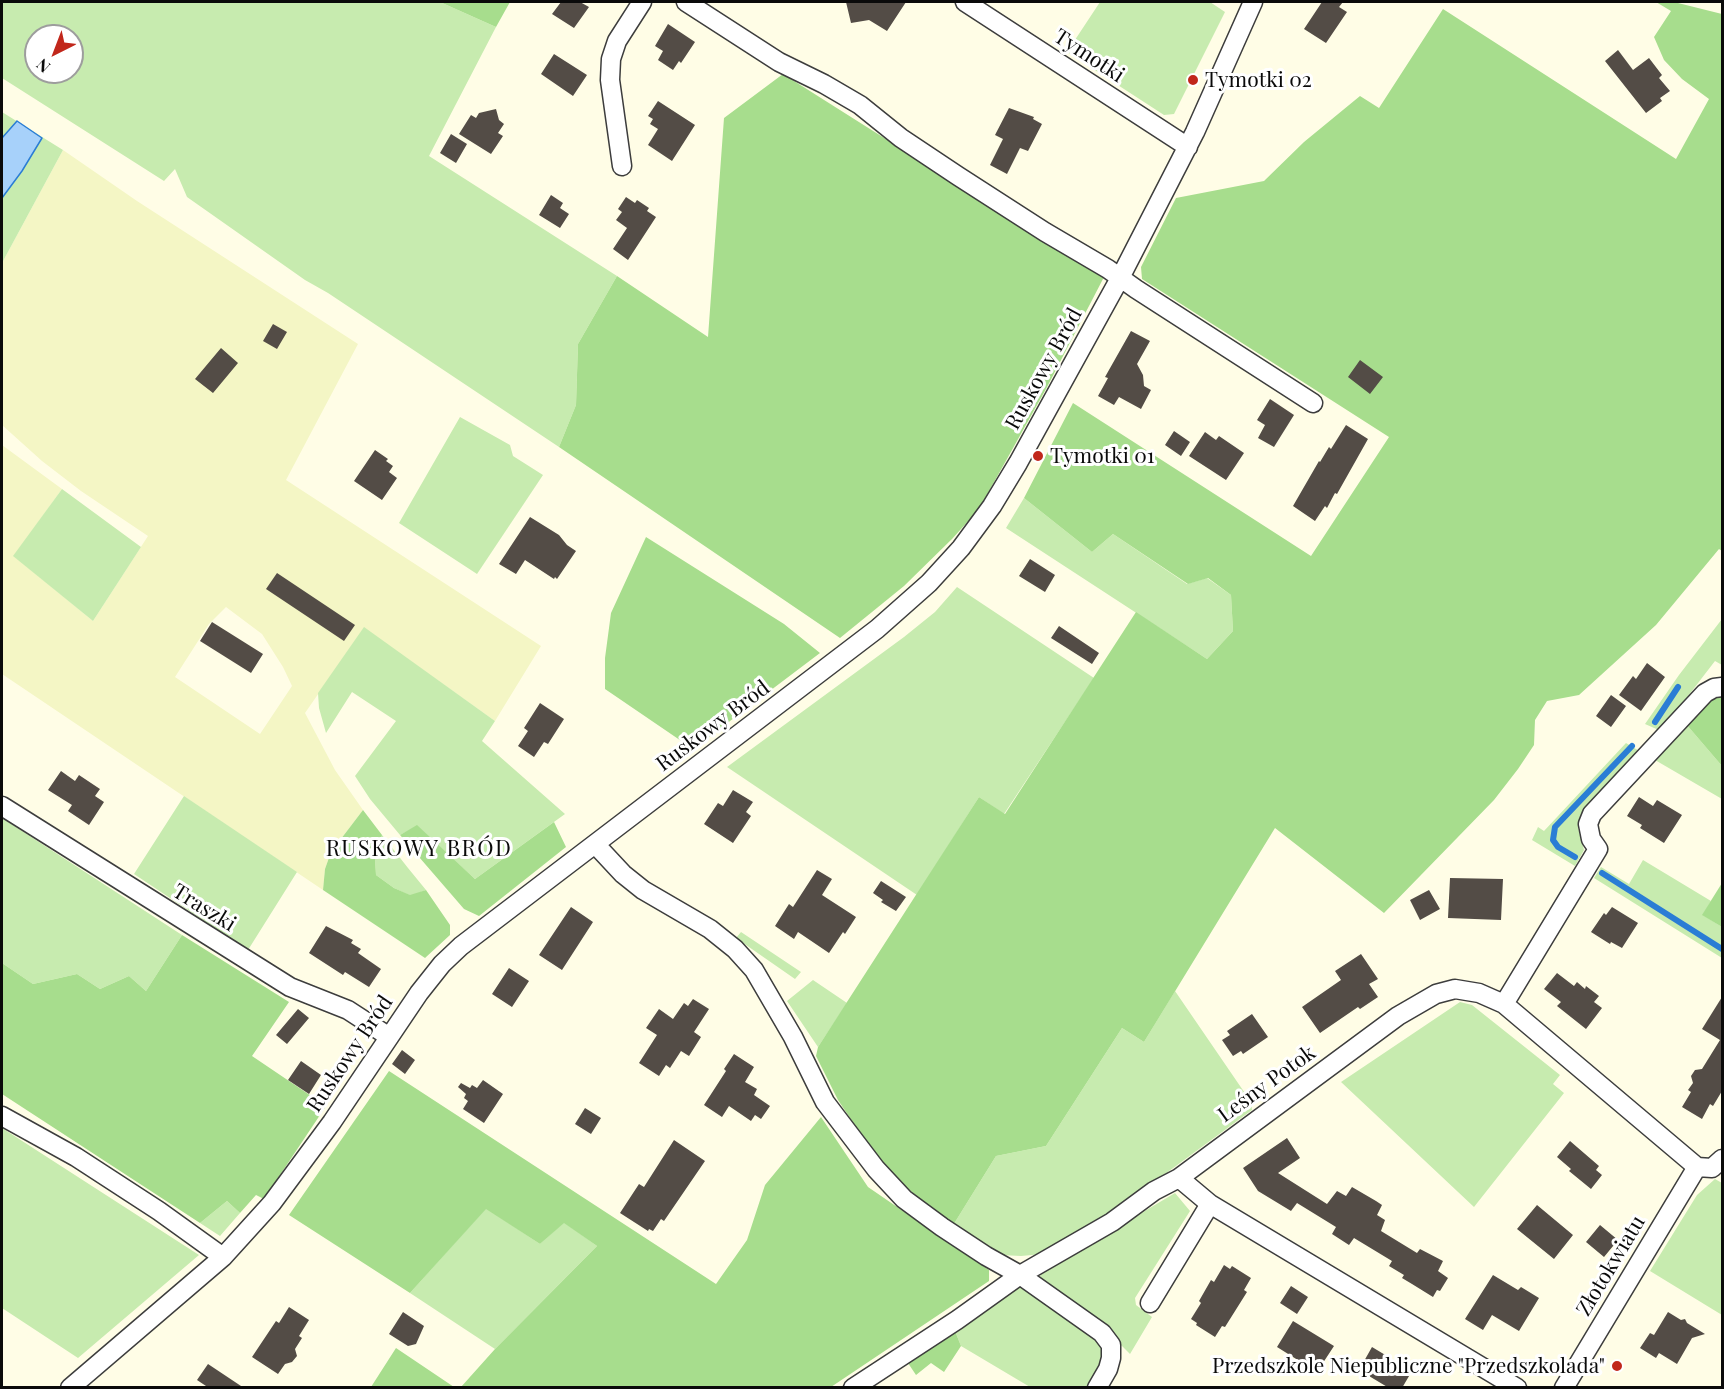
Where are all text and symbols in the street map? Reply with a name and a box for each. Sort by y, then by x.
north arrow [24,24,84,84]
street label: Tymotki [1049,24,1129,88]
text: N [32,55,54,78]
place label: Tymotki 02 [1205,67,1312,93]
marker: Tymotki 02 [1186,73,1200,87]
street label: Ruskowy Bród [1000,304,1088,434]
place label: Tymotki 01 [1050,443,1155,469]
marker: Tymotki 01 [1031,449,1045,463]
street label: Ruskowy Bród [651,675,775,777]
district label: RUSKOWY BRÓD [326,836,512,862]
street label: Traszki [168,879,240,937]
street label: Ruskowy Bród [302,991,398,1117]
street label: Leśny Potok [1213,1040,1321,1128]
street label: Złotokwiatu [1571,1211,1651,1321]
place label: Przedszkole Niepubliczne "Przedszkolada" [1212,1353,1605,1379]
marker: Przedszkole Niepubliczne "Przedszkolada" [1610,1359,1624,1373]

